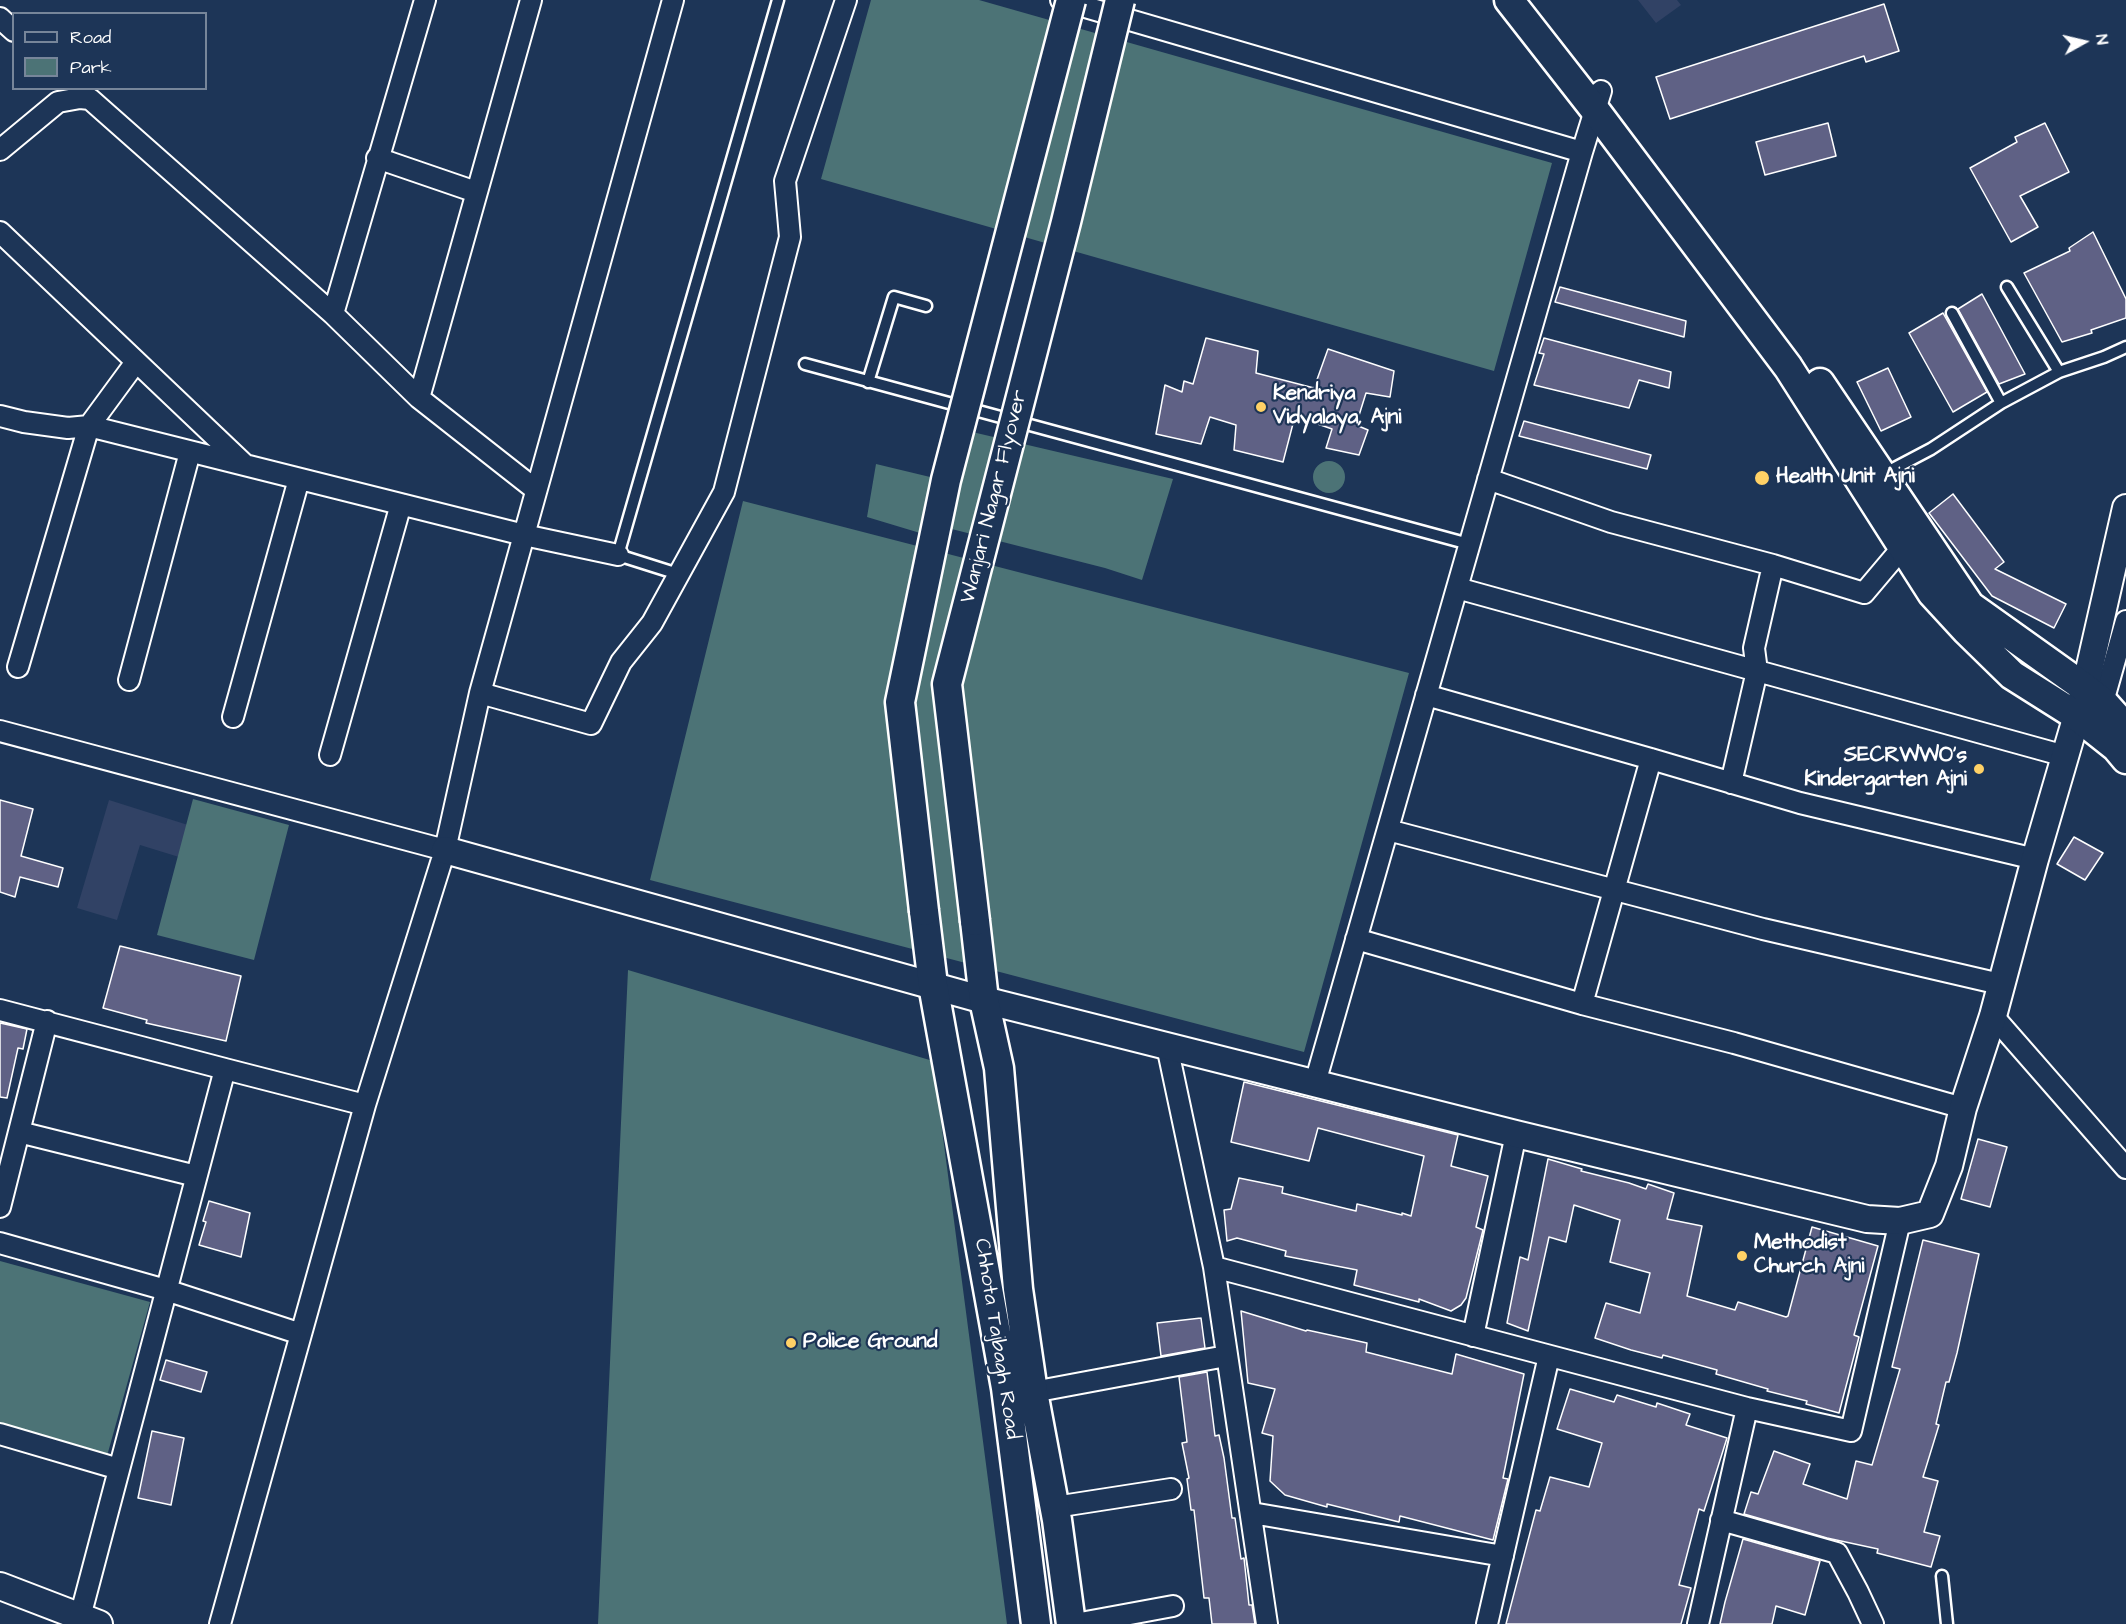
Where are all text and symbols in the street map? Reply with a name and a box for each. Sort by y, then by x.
legend [12,12,207,90]
north arrow [2054,12,2114,72]
text: Road [70,25,111,50]
text: N [2090,33,2113,46]
text: Park [70,55,112,80]
place label: Kendriya Vidyalaya, Ajni [1273,382,1402,432]
street label: Wanjari Nagar Flyover [956,388,1034,606]
marker: Kendriya Vidyalaya, Ajni [1254,400,1268,414]
place label: Health Unit Ajni [1776,465,1915,491]
marker: Health Unit Ajni [1753,469,1771,487]
place label: SECRWWO's Kindergarten Ajni [1804,744,1967,794]
marker: SECRWWO's Kindergarten Ajni [1972,762,1986,776]
place label: Methodist Church Ajni [1754,1231,1864,1281]
street label: Chhota Tajbagh Road [968,1237,1024,1441]
marker: Methodist Church Ajni [1735,1249,1749,1263]
place label: Police Ground [803,1330,938,1356]
marker: Police Ground [784,1336,798,1350]

